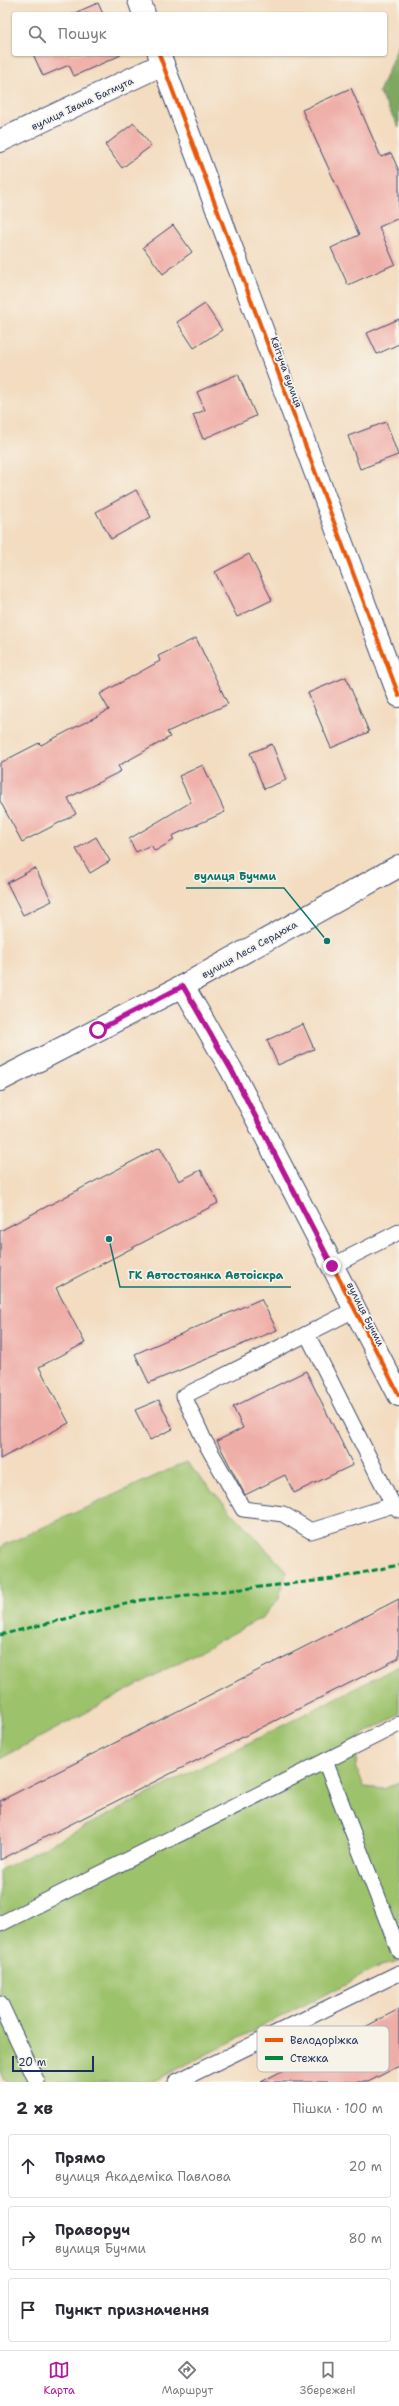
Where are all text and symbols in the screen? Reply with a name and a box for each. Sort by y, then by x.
search box [12,12,387,56]
icon: search [26,23,48,45]
text: Пошук [58,24,107,44]
street label: вулиця Івана Багмута [29,74,136,133]
street label: Квітуча вулиця [268,335,305,409]
callout: вулиця Бучми [186,865,284,888]
text: вулиця Бучми [194,869,276,884]
street label: вулиця Леся Сердюка [199,917,300,981]
route start [89,1021,107,1039]
route end [323,1257,341,1275]
callout: ГК Автостоянка Автоіскра [120,1264,291,1287]
text: ГК Автостоянка Автоіскра [129,1268,284,1283]
street label: вулиця Бучми [344,1280,387,1349]
legend [257,2026,389,2072]
text: Велодоріжка [290,2033,358,2048]
text: Стежка [290,2051,329,2066]
scale bar [12,2054,94,2073]
text: 20 m [18,2055,46,2070]
text: 2 хв [16,2097,53,2119]
text: Пішки · 100 m [293,2100,383,2117]
text: Прямо [55,2148,105,2168]
icon: ahead [17,2155,39,2177]
text: 20 m [349,2158,382,2175]
text: вулиця Академіка Павлова [55,2168,231,2185]
text: Праворуч [55,2220,130,2240]
icon: right [17,2227,39,2249]
text: 80 m [348,2230,382,2247]
text: вулиця Бучми [55,2240,146,2257]
icon: arrive [17,2299,39,2321]
text: Пункт призначення [55,2300,210,2320]
tab: Карта [43,2359,75,2398]
tab: Маршрут [162,2359,213,2398]
tab: Збережені [300,2359,356,2398]

